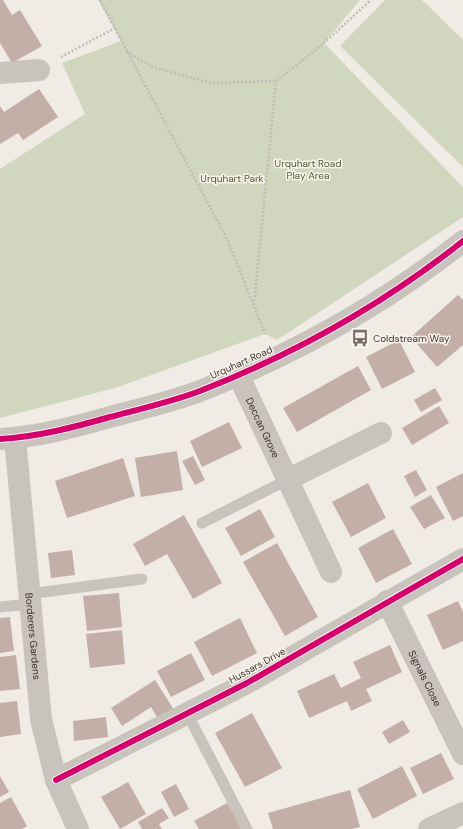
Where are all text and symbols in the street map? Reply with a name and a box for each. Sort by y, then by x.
park label: Urquhart Road Play Area [275,157,341,182]
park label: Urquhart Park [200,172,264,185]
bus stop icon: Coldstream Way [350,328,370,348]
place label: Coldstream Way [373,332,450,345]
street label: Urquhart Road [208,343,274,382]
street label: Deccan Grove [243,395,283,460]
street label: Borderers Gardens [22,592,43,680]
street label: Hussars Drive [226,644,288,686]
street label: Signals Close [405,648,444,709]

